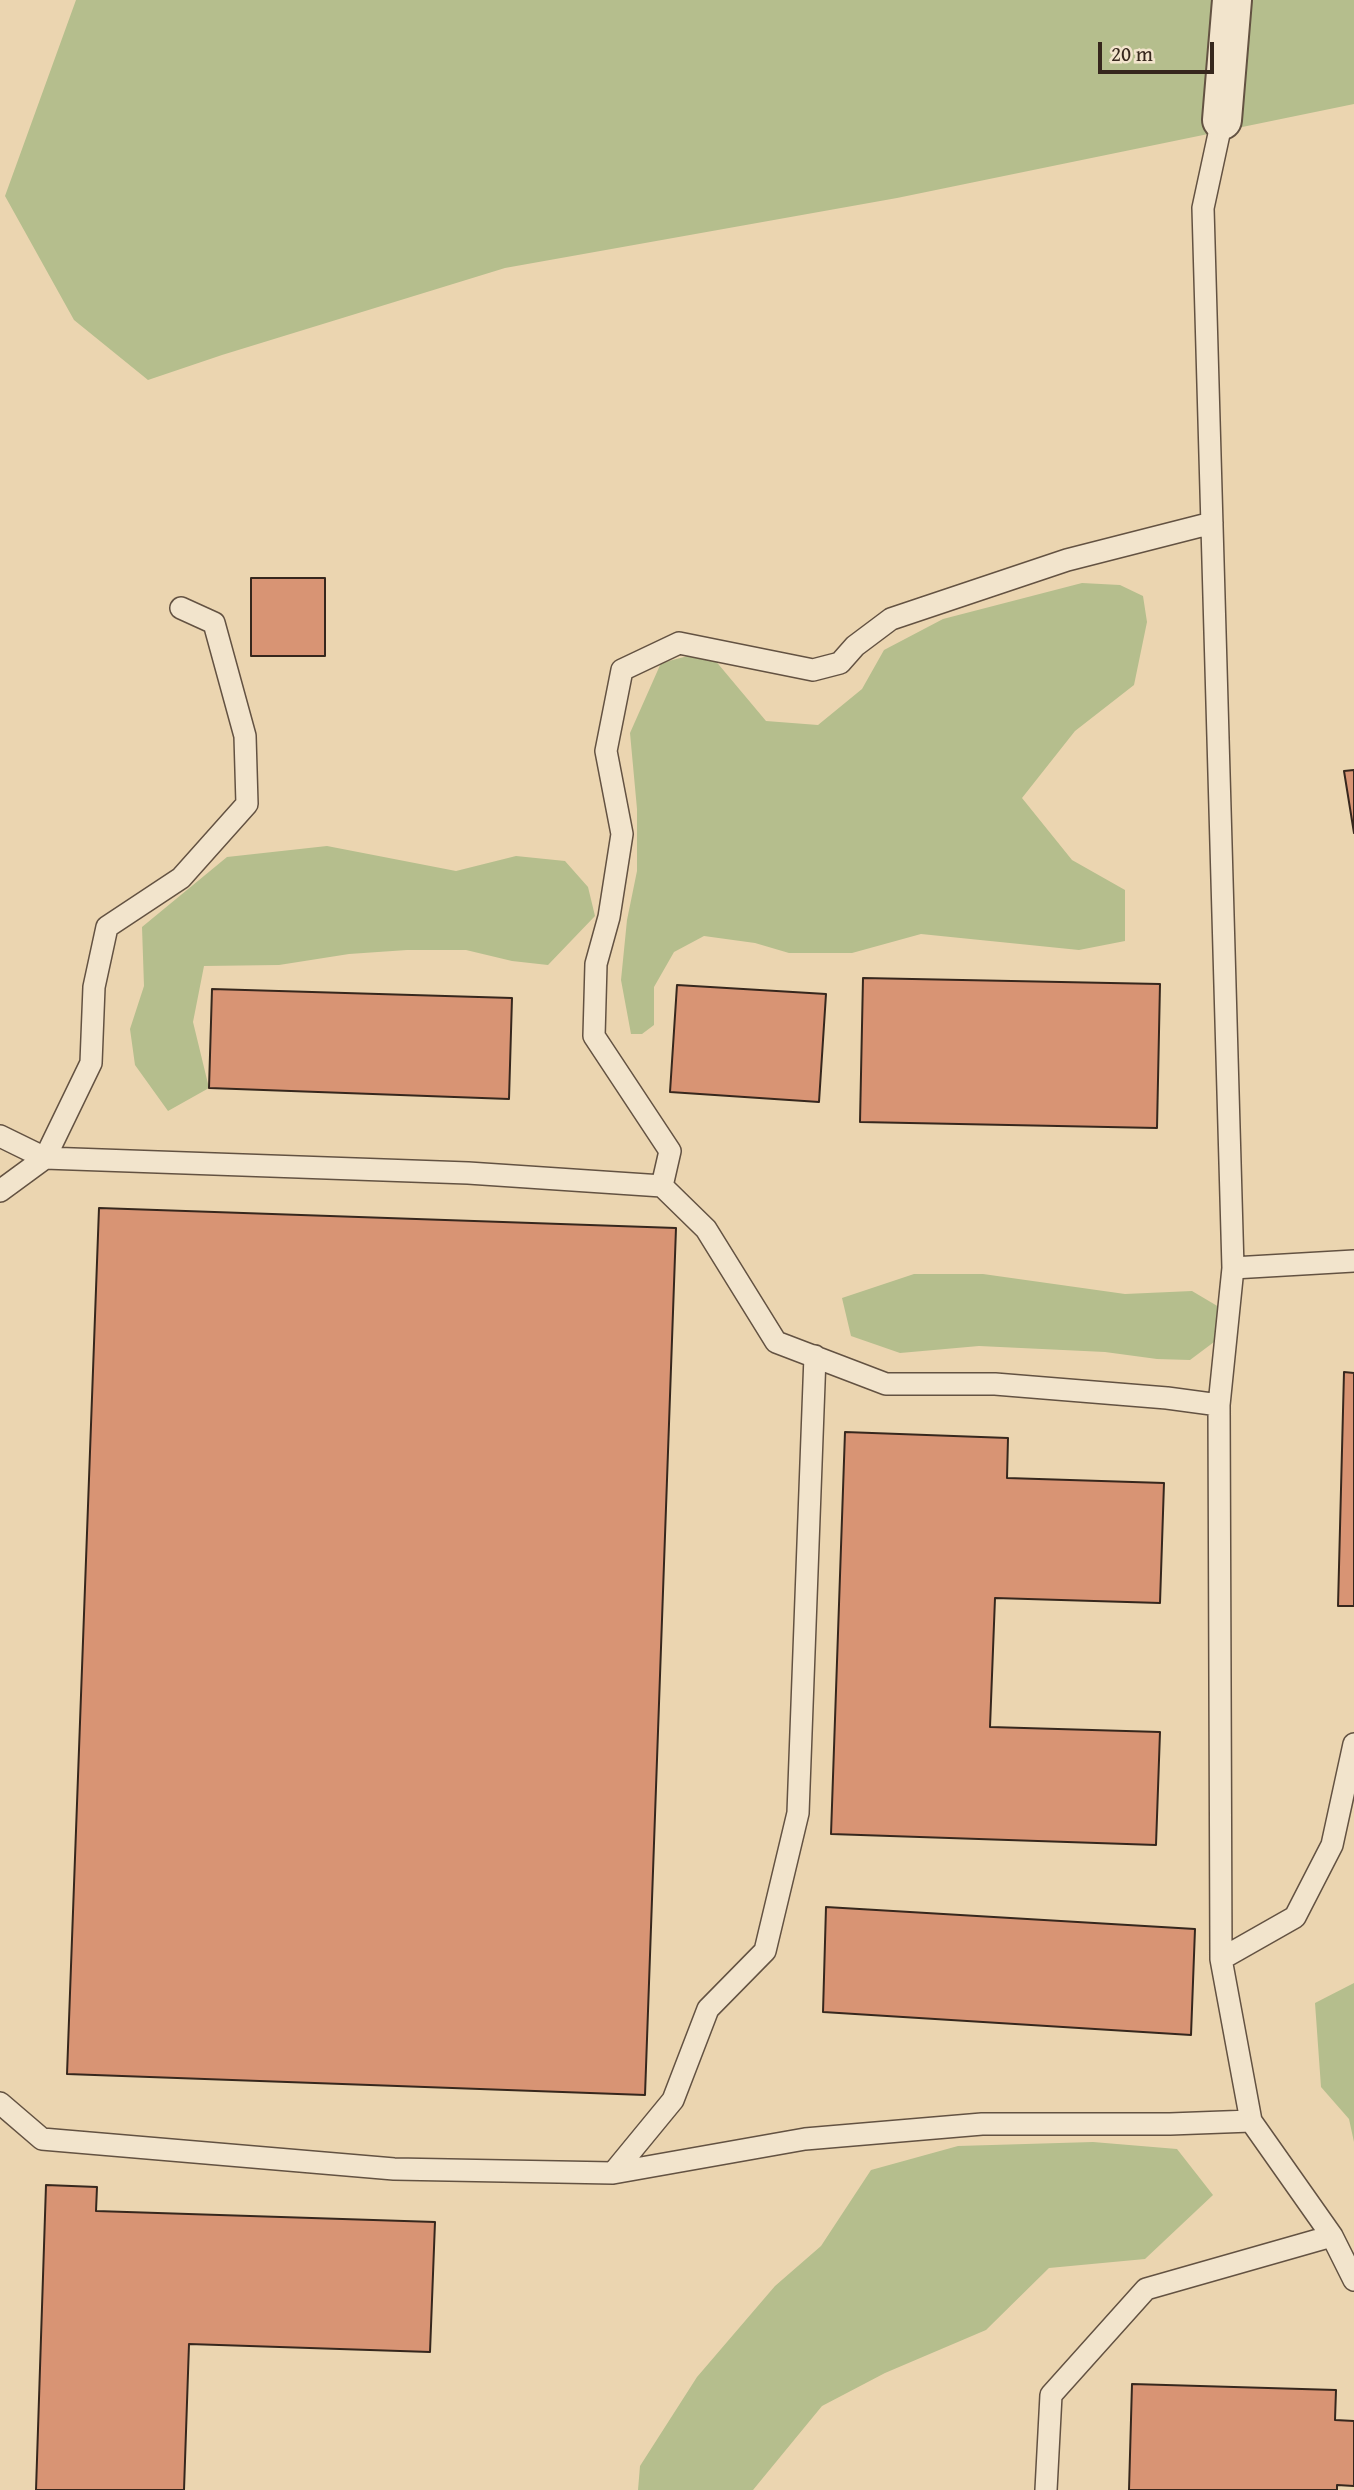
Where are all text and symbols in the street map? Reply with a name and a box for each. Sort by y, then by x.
scale bar [1102,28,1218,72]
text: 20 m [1111,38,1153,69]

